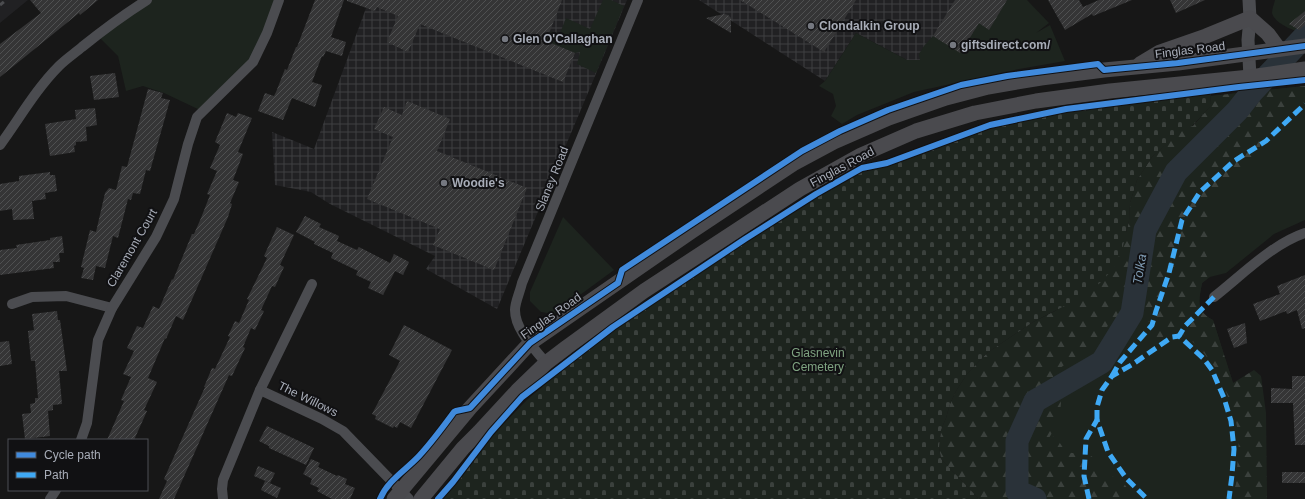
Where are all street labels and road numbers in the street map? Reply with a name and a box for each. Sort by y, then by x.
street label: Finglas Road [1154,39,1226,61]
street label: Finglas Road [807,144,877,190]
street label: Slaney Road [533,145,571,213]
street label: Claremont Court [104,206,160,290]
street label: Finglas Road [518,290,584,342]
street label: The Willows [276,379,340,419]

